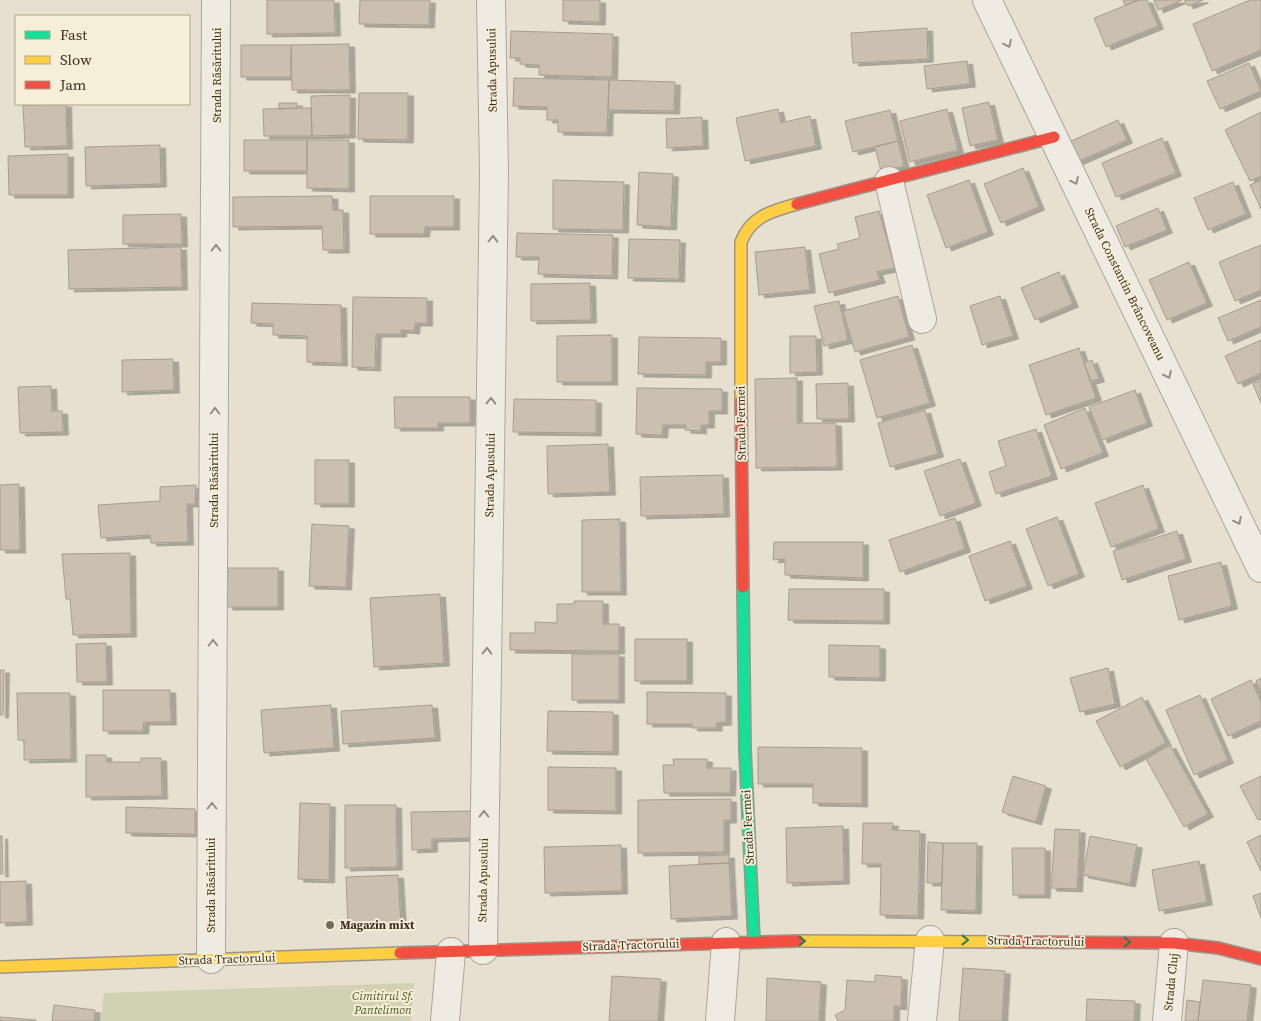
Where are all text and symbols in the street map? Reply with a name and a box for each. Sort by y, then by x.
legend [15,15,190,105]
text: Fast [60,24,87,45]
street label: Strada Răsăritului [209,27,225,123]
street label: Strada Apusului [483,27,501,112]
one-way arrow [1002,39,1013,48]
text: Slow [60,49,92,70]
text: Jam [59,74,87,95]
one-way arrow [1069,176,1079,185]
street label: Strada Constantin Brâncoveanu [1081,205,1169,363]
one-way arrow [488,235,498,242]
one-way arrow [211,244,221,252]
one-way arrow [1162,369,1172,378]
street label: Strada Fermei [732,385,750,461]
one-way arrow [486,397,496,405]
one-way arrow [210,406,220,414]
street label: Strada Răsăritului [206,432,222,528]
street label: Strada Apusului [481,432,499,517]
one-way arrow [1232,516,1242,525]
one-way arrow [208,639,218,646]
one-way arrow [482,647,492,655]
street label: Strada Fermei [738,789,758,865]
one-way arrow [207,801,217,809]
one-way arrow [479,810,490,818]
street label: Strada Răsăritului [203,837,219,933]
street label: Strada Apusului [474,837,492,922]
place label: Magazin mixt [340,917,415,933]
marker: Magazin mixt [324,919,336,931]
street label: Strada Tractorului [988,932,1085,950]
street label: Strada Tractorului [582,935,680,955]
one-way arrow [962,935,969,945]
one-way arrow [799,936,807,946]
one-way arrow [1124,937,1132,947]
street label: Strada Tractorului [178,949,276,969]
street label: Strada Cluj [1160,952,1182,1012]
park label: Cimitirul Sf. Pantelimon [352,988,414,1018]

